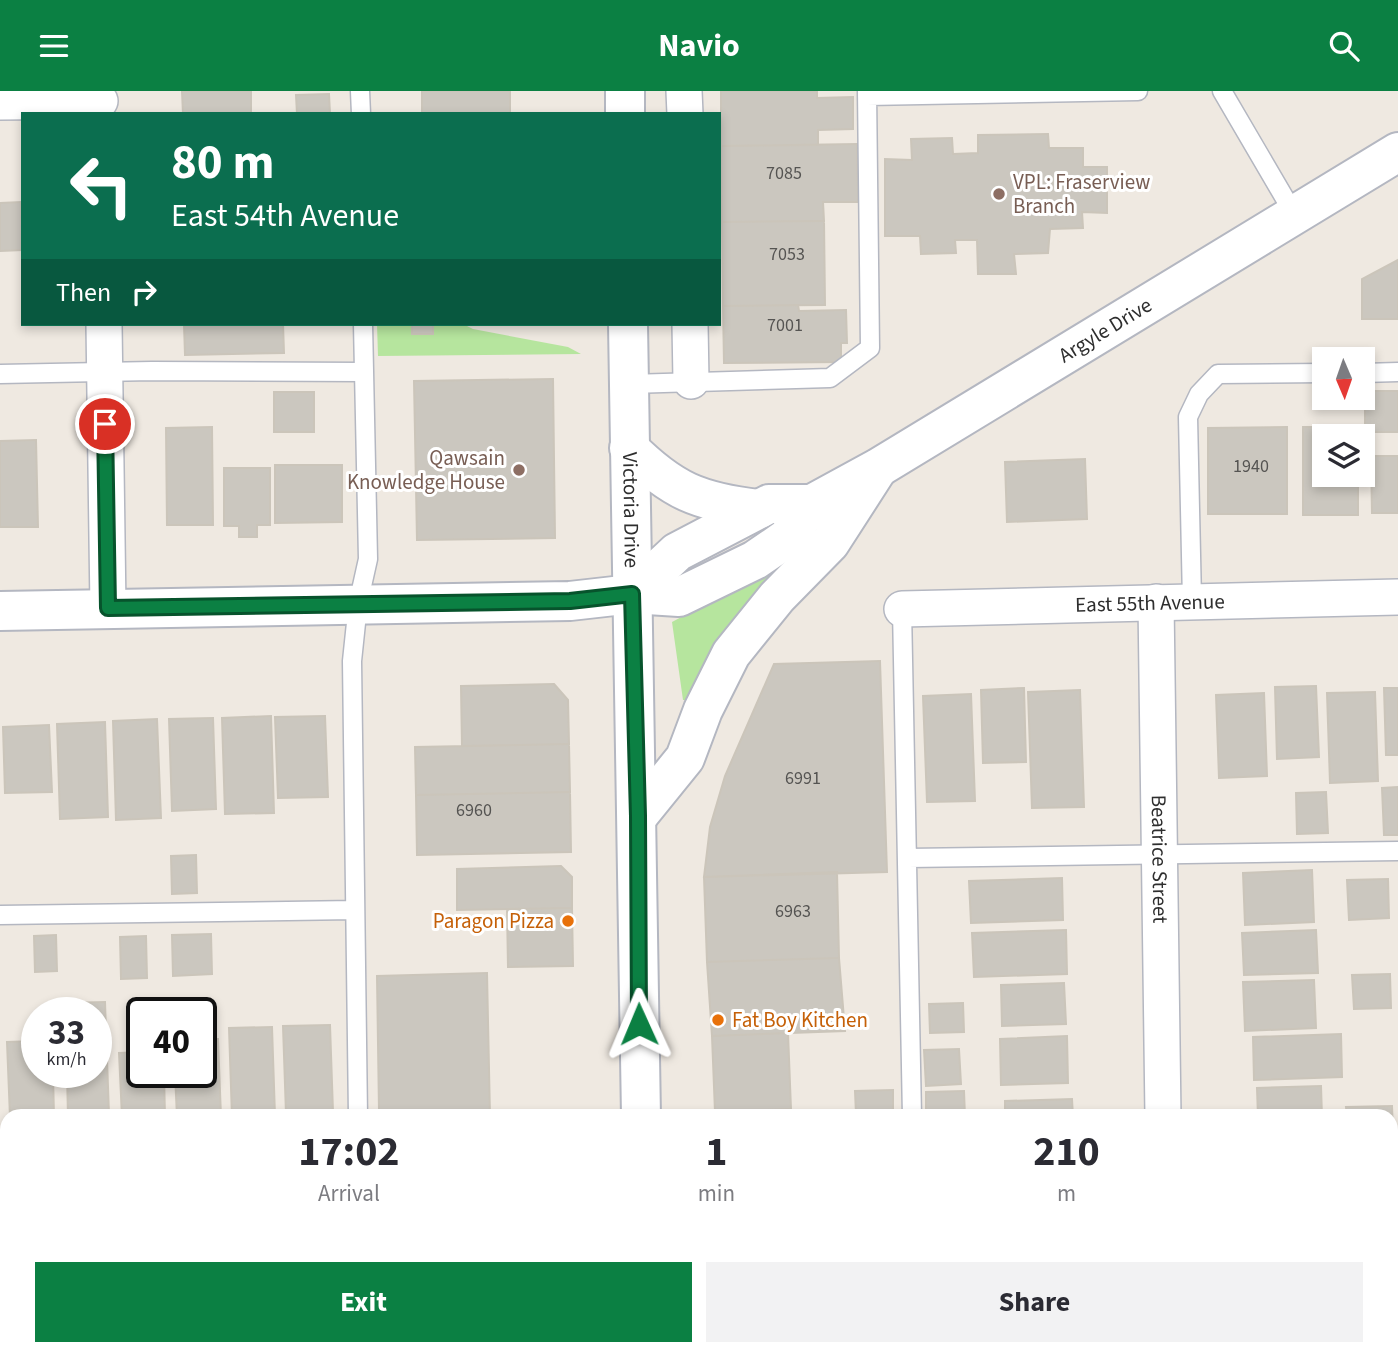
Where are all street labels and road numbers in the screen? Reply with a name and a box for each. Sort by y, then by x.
street label: Argyle Drive [1053,290,1158,370]
street label: Victoria Drive [615,452,647,568]
street label: East 55th Avenue [1075,586,1225,620]
street label: Beatrice Street [1144,794,1175,924]

